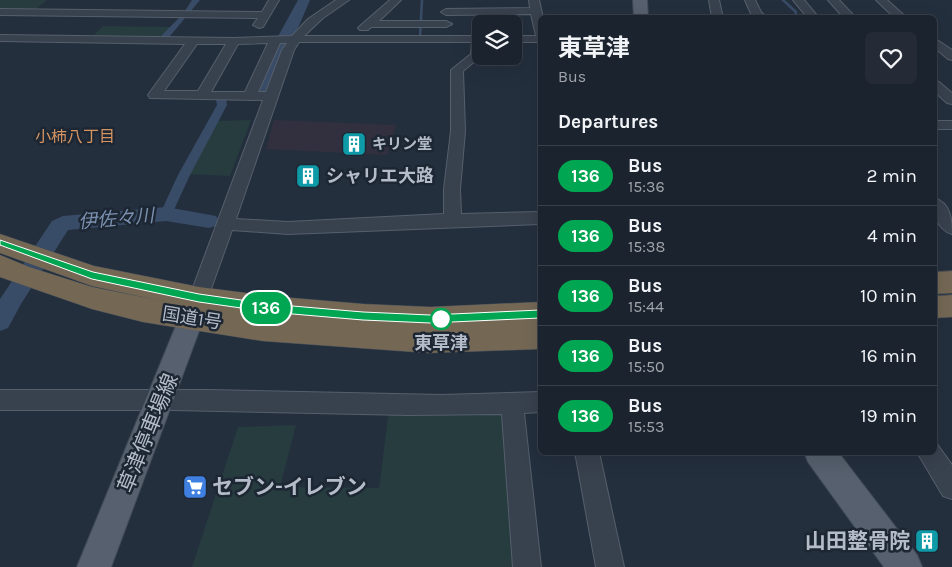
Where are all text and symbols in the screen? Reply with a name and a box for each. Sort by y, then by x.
map controls [472,15,522,65]
button: layers [472,15,522,65]
button: heart [865,32,917,84]
text: 東草津 [558,34,630,62]
text: Bus [558,67,586,86]
text: Departures [558,111,658,133]
district label: 小柿八丁目 [35,127,115,146]
building icon: キリン堂 [341,131,367,157]
place label: キリン堂 [372,135,432,153]
text: Bus [628,155,662,177]
building icon: シャリエ大路 [295,163,321,189]
place label: シャリエ大路 [326,165,434,187]
text: 136 [571,165,600,187]
text: 2 min [867,165,917,187]
text: 15:36 [628,177,665,196]
water label: 伊佐々川 [77,205,157,233]
text: Bus [628,215,662,237]
text: 136 [571,225,600,247]
text: 4 min [867,225,917,247]
text: 15:38 [628,237,665,256]
text: Bus [628,275,662,297]
text: 136 [571,285,600,307]
text: 10 min [860,285,917,307]
line badge: 136 [237,292,295,324]
text: 136 [252,297,280,319]
text: 15:44 [628,297,664,316]
street label: 国道1号 [161,302,223,334]
marker: 東草津 [430,308,452,330]
place label: 東草津 [414,332,468,354]
text: Bus [628,335,662,357]
text: 136 [571,345,600,367]
text: 16 min [860,345,917,367]
text: 15:50 [628,357,665,376]
street label: 草津停車場線 [113,370,183,496]
text: Bus [628,395,662,417]
text: 136 [571,405,600,427]
text: 19 min [860,405,917,427]
text: 15:53 [628,417,665,436]
supermarket icon: セブン-イレブン [182,474,208,500]
place label: セブン-イレブン [212,475,367,499]
building icon: 山田整骨院 [914,528,940,554]
place label: 山田整骨院 [805,529,910,553]

